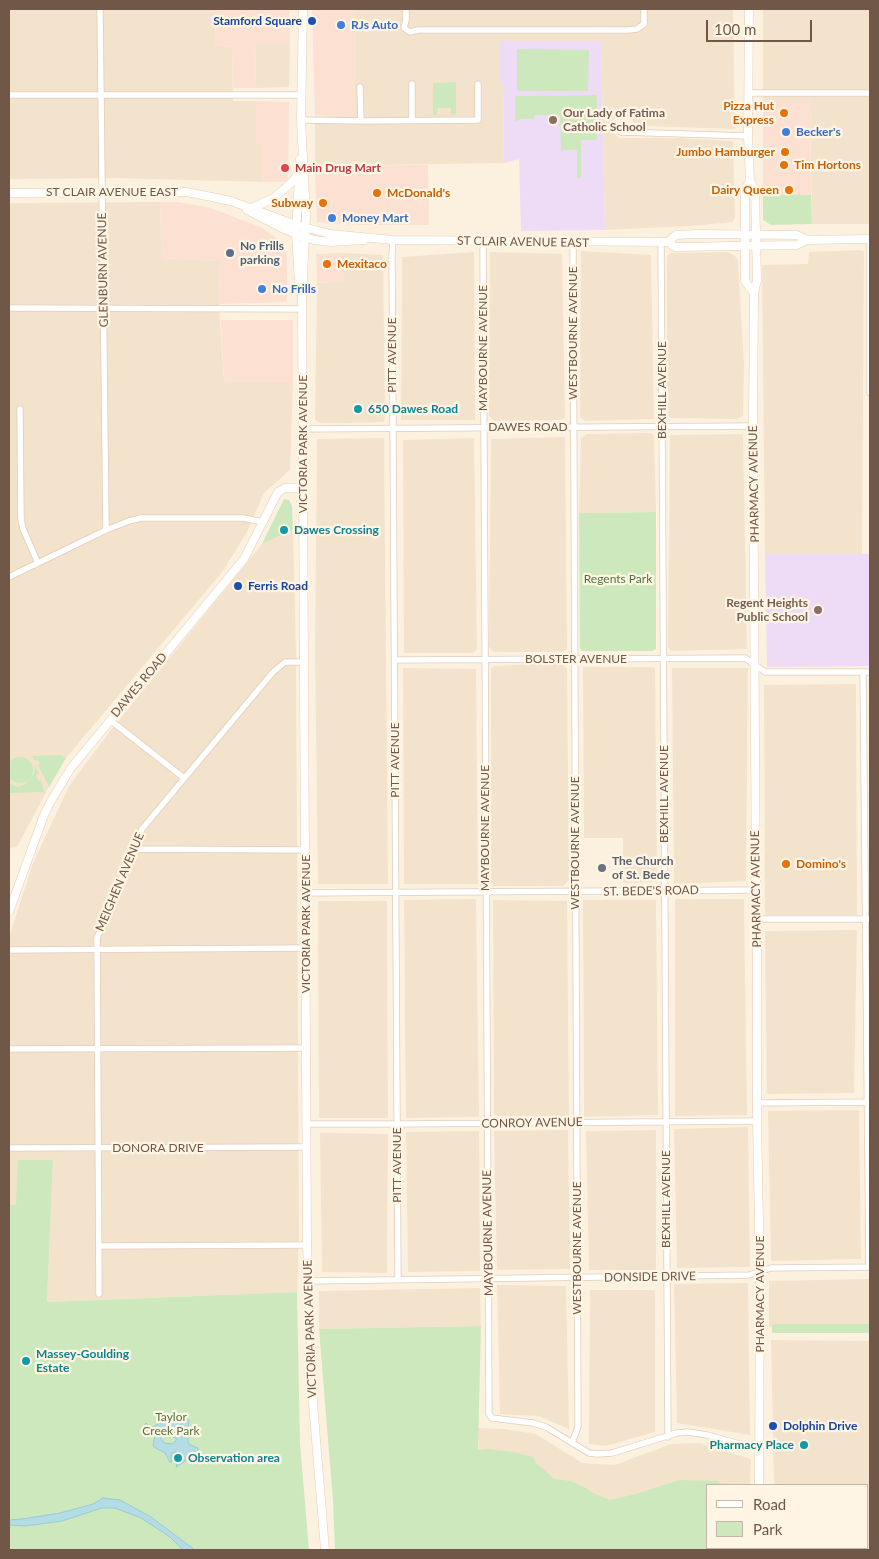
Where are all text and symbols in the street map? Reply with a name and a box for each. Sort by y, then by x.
scale bar [709,10,815,42]
place label: Stamford Square [213,14,302,28]
marker: Stamford Square [306,15,318,27]
place label: RJs Auto [351,18,398,32]
marker: RJs Auto [335,19,347,31]
text: 100 m [714,20,756,38]
place label: Pizza Hut Express [723,99,774,127]
place label: Our Lady of Fatima Catholic School [563,106,665,134]
marker: Pizza Hut Express [778,107,790,119]
marker: Our Lady of Fatima Catholic School [547,114,559,126]
place label: Becker's [796,125,841,139]
marker: Becker's [780,126,792,138]
place label: Jumbo Hamburger [676,145,775,159]
marker: Jumbo Hamburger [779,146,791,158]
place label: Tim Hortons [794,158,861,172]
marker: Tim Hortons [778,159,790,171]
place label: Main Drug Mart [295,161,381,175]
marker: Main Drug Mart [279,162,291,174]
place label: Dairy Queen [711,183,779,197]
marker: Dairy Queen [783,184,795,196]
street label: ST CLAIR AVENUE EAST [46,185,178,199]
place label: McDonald's [387,186,450,200]
marker: McDonald's [371,187,383,199]
place label: Subway [271,196,313,210]
marker: Subway [317,197,329,209]
place label: Money Mart [342,211,409,225]
street label: GLENBURN AVENUE [95,212,111,328]
marker: Money Mart [326,212,338,224]
street label: ST CLAIR AVENUE EAST [457,234,589,250]
place label: No Frills parking [240,239,284,267]
marker: No Frills parking [224,247,236,259]
place label: Mexitaco [337,257,387,271]
marker: Mexitaco [321,258,333,270]
street label: WESTBOURNE AVENUE [566,266,580,400]
place label: No Frills [272,282,316,296]
marker: No Frills [256,283,268,295]
street label: MAYBOURNE AVENUE [476,285,490,411]
street label: PITT AVENUE [385,317,399,393]
street label: BEXHILL AVENUE [655,341,669,439]
street label: VICTORIA PARK AVENUE [296,375,310,513]
place label: 650 Dawes Road [368,402,458,416]
marker: 650 Dawes Road [352,403,364,415]
street label: DAWES ROAD [488,420,568,434]
street label: PHARMACY AVENUE [746,425,762,543]
place label: Dawes Crossing [294,523,379,537]
marker: Dawes Crossing [278,524,290,536]
park label: Regents Park [584,572,652,586]
place label: Ferris Road [248,579,308,593]
marker: Ferris Road [232,580,244,592]
place label: Regent Heights Public School [726,596,808,624]
marker: Regent Heights Public School [812,604,824,616]
street label: DAWES ROAD [108,650,170,720]
street label: BOLSTER AVENUE [525,652,627,666]
street label: PITT AVENUE [388,722,402,798]
street label: BEXHILL AVENUE [657,745,671,843]
street label: MAYBOURNE AVENUE [478,765,492,891]
street label: WESTBOURNE AVENUE [568,776,582,910]
street label: MEIGHEN AVENUE [93,830,147,934]
street label: PHARMACY AVENUE [748,830,764,948]
place label: The Church of St. Bede [612,854,674,882]
street label: VICTORIA PARK AVENUE [299,855,313,993]
place label: Domino's [796,857,846,871]
marker: Domino's [780,858,792,870]
marker: The Church of St. Bede [596,862,608,874]
street label: ST. BEDE'S ROAD [603,883,699,899]
street label: CONROY AVENUE [481,1115,583,1131]
street label: PITT AVENUE [390,1127,404,1203]
street label: DONORA DRIVE [112,1141,204,1155]
street label: BEXHILL AVENUE [659,1150,673,1248]
street label: MAYBOURNE AVENUE [480,1170,496,1296]
street label: WESTBOURNE AVENUE [570,1181,584,1315]
street label: PHARMACY AVENUE [753,1235,767,1353]
street label: VICTORIA PARK AVENUE [300,1259,320,1399]
street label: DONSIDE DRIVE [604,1269,696,1285]
place label: Massey-Goulding Estate [36,1347,129,1375]
marker: Massey-Goulding Estate [20,1355,32,1367]
park label: Taylor Creek Park [142,1410,200,1438]
place label: Dolphin Drive [783,1419,857,1433]
marker: Dolphin Drive [767,1420,779,1432]
place label: Pharmacy Place [710,1438,794,1452]
marker: Pharmacy Place [798,1439,810,1451]
place label: Observation area [188,1451,280,1465]
marker: Observation area [172,1452,184,1464]
legend [706,1484,869,1549]
text: Road [753,1495,786,1513]
text: Park [753,1520,782,1538]

